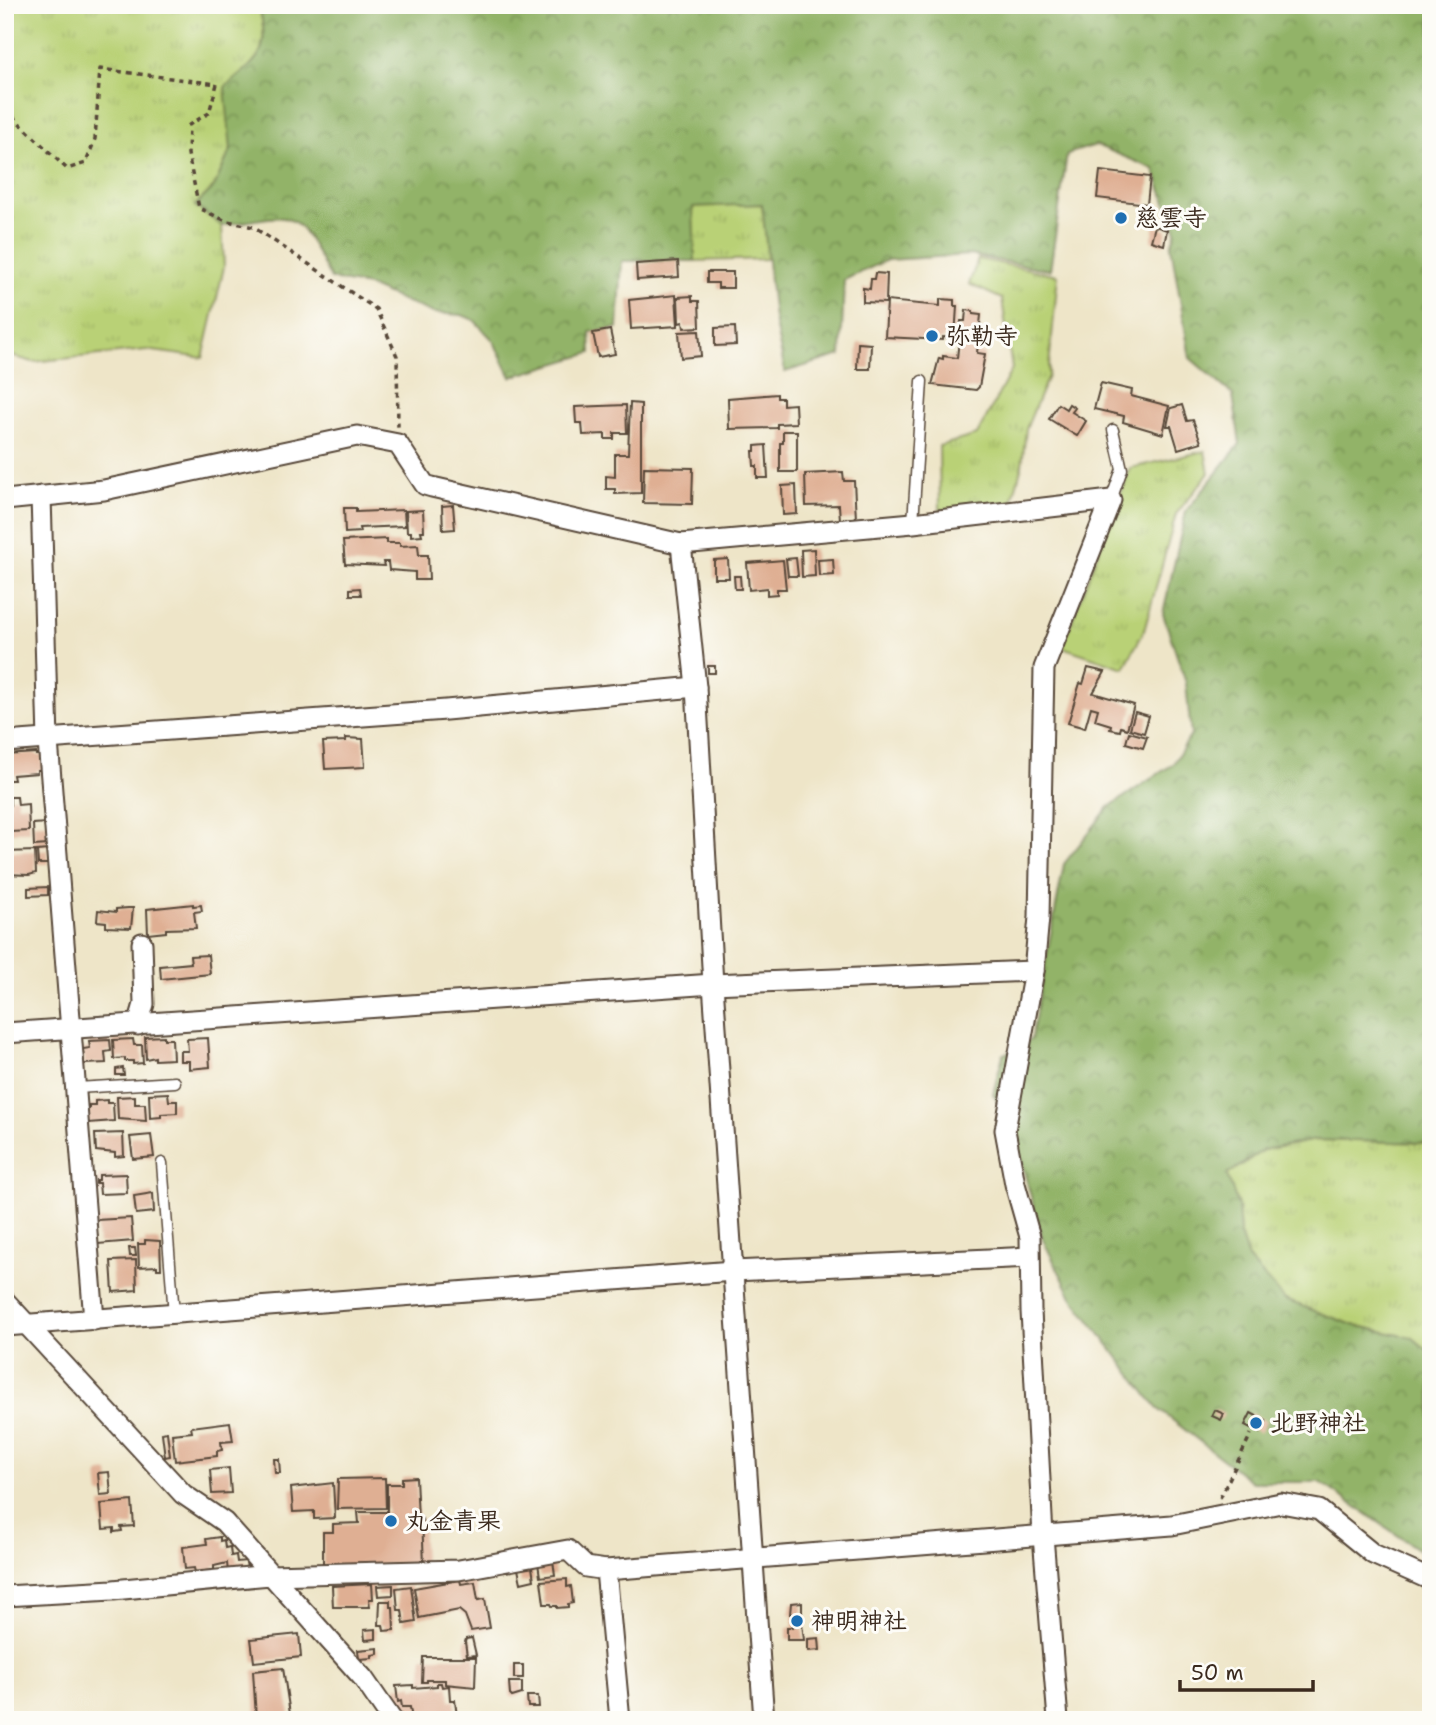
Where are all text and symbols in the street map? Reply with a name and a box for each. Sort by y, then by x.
place label: 慈雲寺 [1135,202,1207,234]
marker: 慈雲寺 [1113,210,1129,226]
place label: 弥勒寺 [946,320,1018,352]
marker: 弥勒寺 [924,328,940,344]
place label: 北野神社 [1270,1407,1366,1439]
marker: 北野神社 [1248,1415,1264,1431]
place label: 丸金青果 [405,1505,501,1537]
marker: 丸金青果 [383,1513,399,1529]
place label: 神明神社 [811,1605,907,1637]
marker: 神明神社 [789,1613,805,1629]
scale bar [1180,1648,1314,1692]
text: 50 m [1191,1659,1244,1687]

